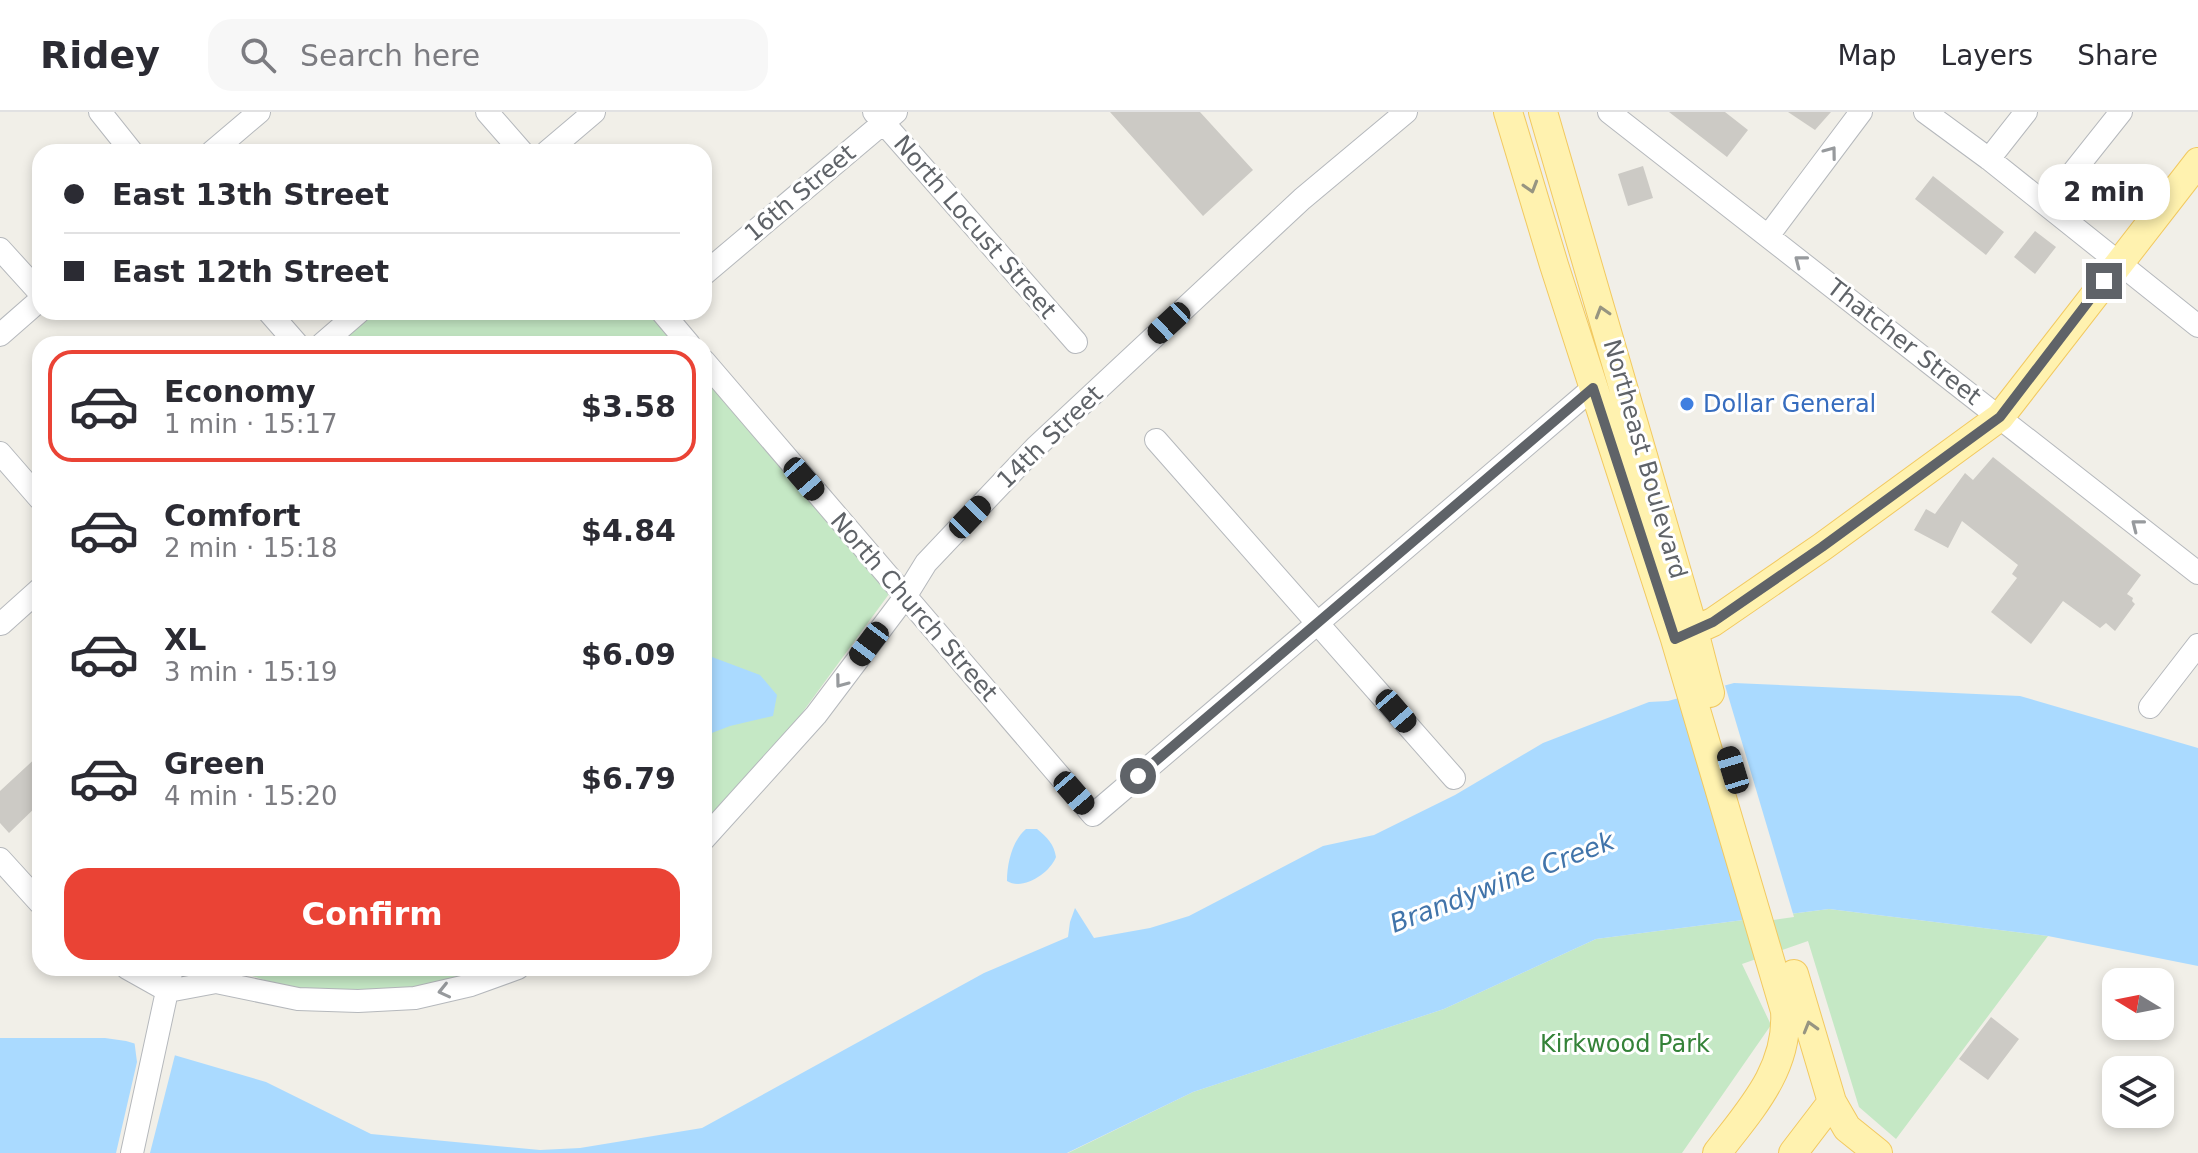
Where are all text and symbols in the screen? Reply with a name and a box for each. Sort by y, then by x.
search box [208,19,768,91]
text: Ridey [40,33,160,77]
icon: search [236,33,280,77]
text: Search here [300,38,480,73]
text: Map [1837,39,1897,72]
text: Layers [1941,39,2033,72]
text: Share [2077,39,2158,72]
street label: North Locust Street [888,130,1062,324]
street label: 16th Street [739,139,861,247]
one-way arrow [1822,146,1836,161]
callout: 2 min [2038,165,2170,221]
text: East 13th Street [112,177,389,212]
text: 2 min [2063,177,2145,207]
one-way arrow [1522,179,1538,193]
text: East 12th Street [112,254,389,289]
one-way arrow [1794,256,1809,270]
route end [2086,263,2122,299]
street label: Thatcher Street [1821,273,1987,411]
car [1143,298,1195,348]
one-way arrow [1595,306,1611,319]
street label: Northeast Boulevard [1597,336,1693,582]
icon: car [68,370,140,442]
text: Economy [164,374,316,409]
street label: 14th Street [991,380,1109,494]
text: $3.58 [581,389,676,424]
place label: Dollar General [1703,390,1876,418]
marker: Dollar General [1678,395,1696,413]
text: 1 min · 15:17 [164,409,338,439]
car [779,453,829,505]
car [945,491,995,543]
icon: car [68,494,140,566]
text: Comfort [164,498,301,533]
street label: North Church Street [825,507,1003,707]
text: $4.84 [581,513,676,548]
one-way arrow [2131,520,2146,534]
text: 2 min · 15:18 [164,533,338,563]
icon: car [68,618,140,690]
car [845,618,893,670]
text: XL [164,622,206,657]
text: $6.09 [581,637,676,672]
text: 3 min · 15:19 [164,657,338,687]
one-way arrow [837,673,851,688]
car [1371,685,1421,737]
icon: car [68,742,140,814]
car [1715,744,1751,796]
text: Green [164,746,265,781]
route start [1120,758,1156,794]
text: $6.79 [581,761,676,796]
car [1049,767,1099,819]
text: 4 min · 15:20 [164,781,338,811]
water label: Brandywine Creek [1386,825,1619,939]
button: Confirm [64,868,680,960]
north arrow [2102,968,2174,1040]
map controls [2102,968,2174,1128]
one-way arrow [437,982,451,999]
one-way arrow [1803,1021,1819,1035]
park label: Kirkwood Park [1540,1030,1710,1058]
button: layers [2102,1056,2174,1128]

